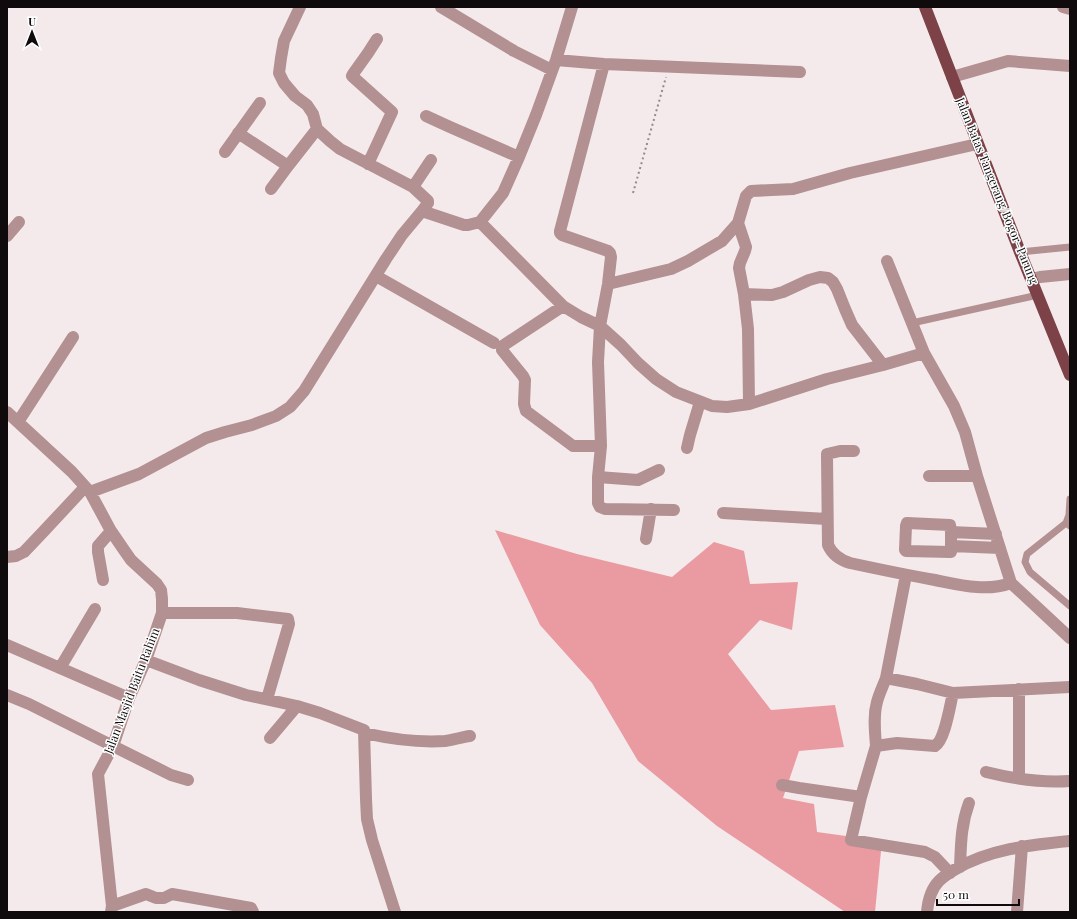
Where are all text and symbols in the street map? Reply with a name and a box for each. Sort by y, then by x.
north arrow [12,12,52,52]
text: U [28,14,36,29]
street label: Jalan Batas Tangerang/Bogor–Parung [953,94,1043,287]
street label: Jalan Masjid Baitu Rahim [99,625,163,757]
scale bar [937,881,1019,907]
text: 50 m [943,886,969,902]

